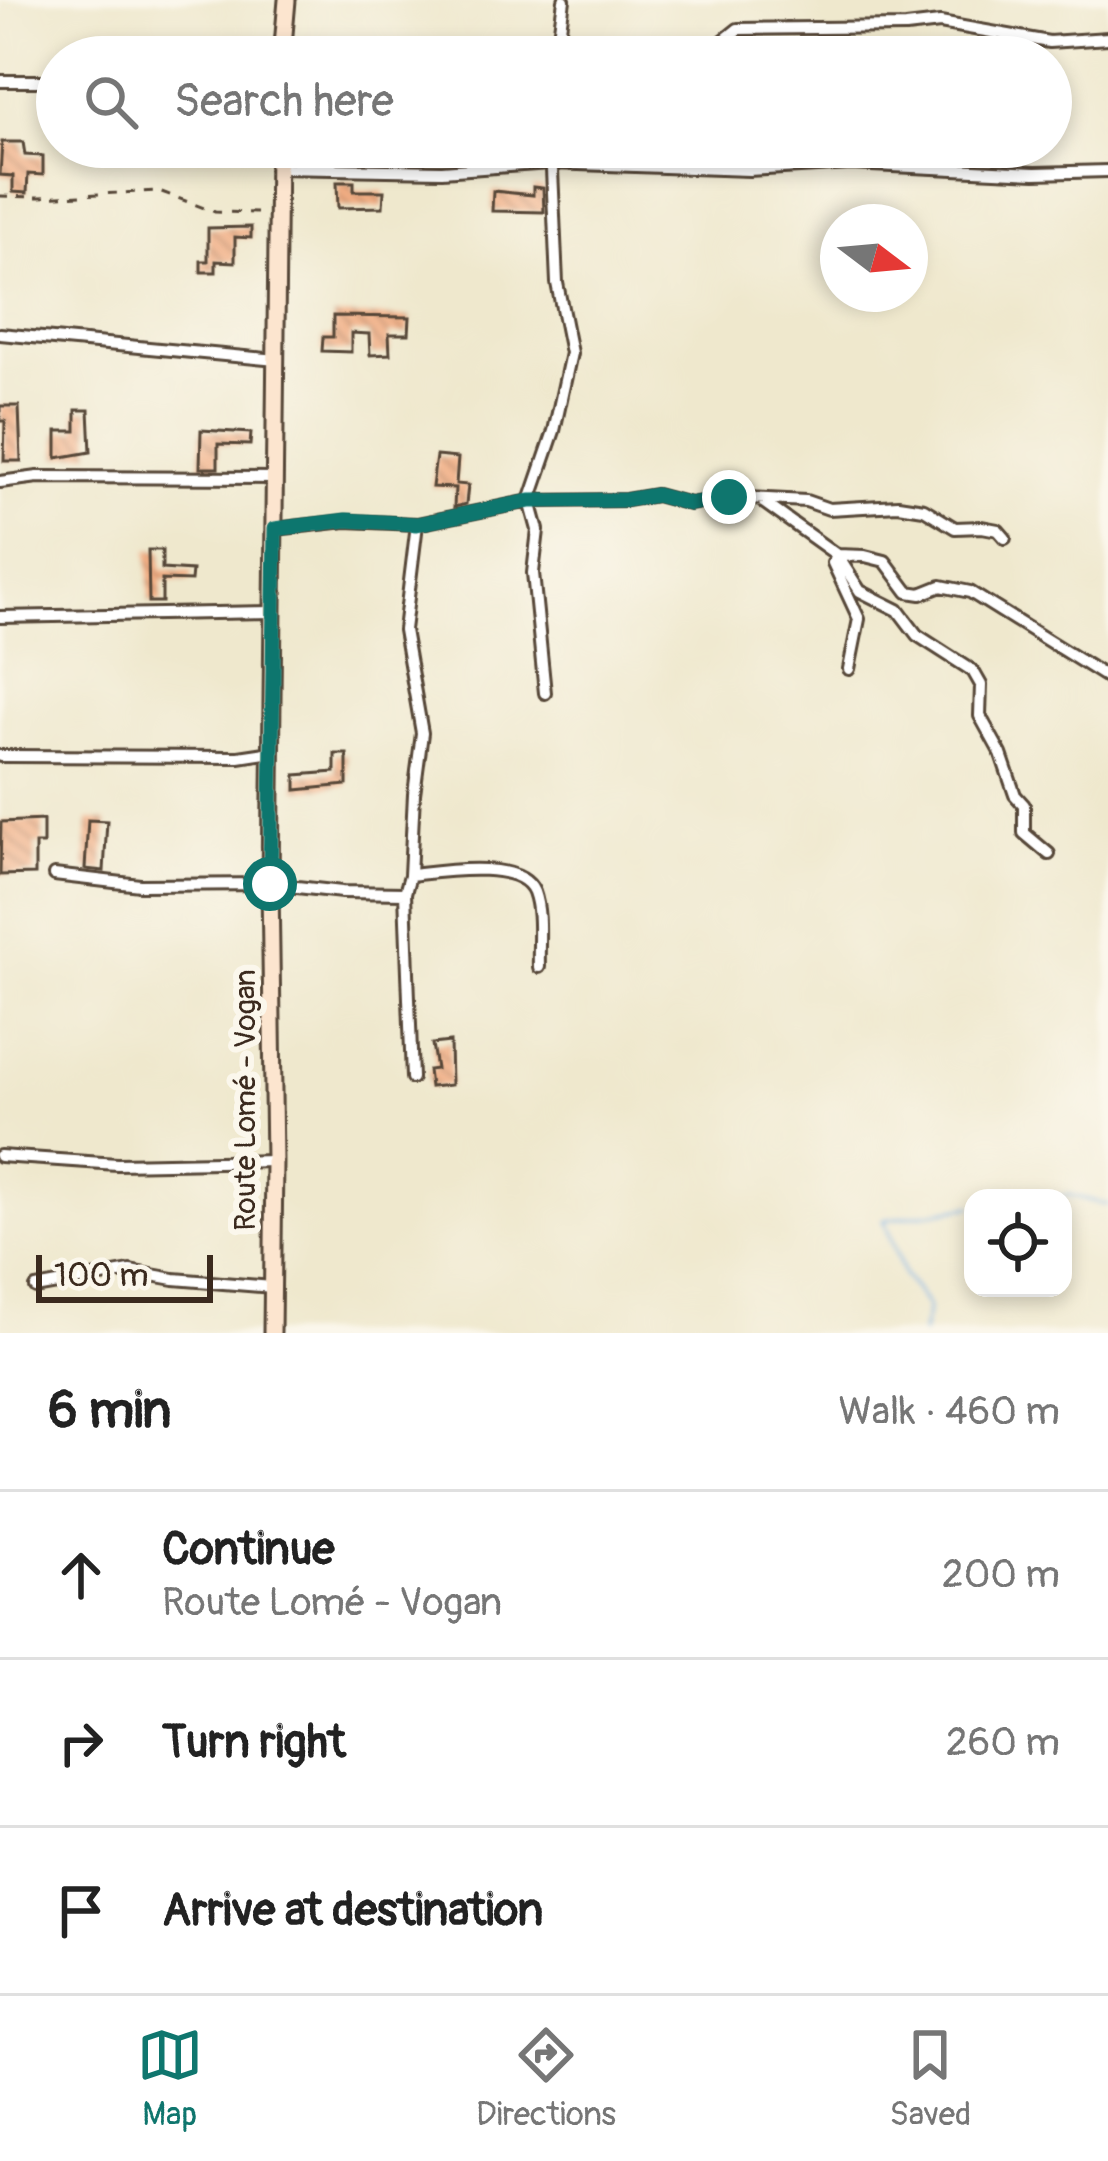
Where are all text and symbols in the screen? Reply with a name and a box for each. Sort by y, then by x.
search box [36,36,1072,168]
icon: search [78,69,144,135]
text: Search here [174,74,394,130]
north arrow [820,204,928,312]
route end [702,470,756,524]
route start [243,857,297,911]
street label: Route Lomé - Vogan [227,969,264,1231]
map controls [964,1189,1072,1297]
button: locate [964,1189,1072,1297]
scale bar [36,1249,213,1302]
text: 100 m [54,1255,148,1296]
text: 6 min [48,1379,171,1443]
text: Walk · 460 m [838,1387,1060,1436]
text: Continue [162,1522,335,1578]
icon: ahead [48,1542,114,1608]
text: 200 m [942,1550,1060,1599]
text: Route Lomé - Vogan [162,1578,502,1627]
icon: right [48,1710,114,1776]
text: Turn right [162,1715,346,1771]
text: 260 m [946,1718,1060,1767]
icon: arrive [48,1878,114,1944]
text: Arrive at destination [162,1883,543,1939]
tab: Map [137,2022,203,2135]
tab: Directions [476,2022,616,2135]
tab: Saved [889,2022,971,2135]

